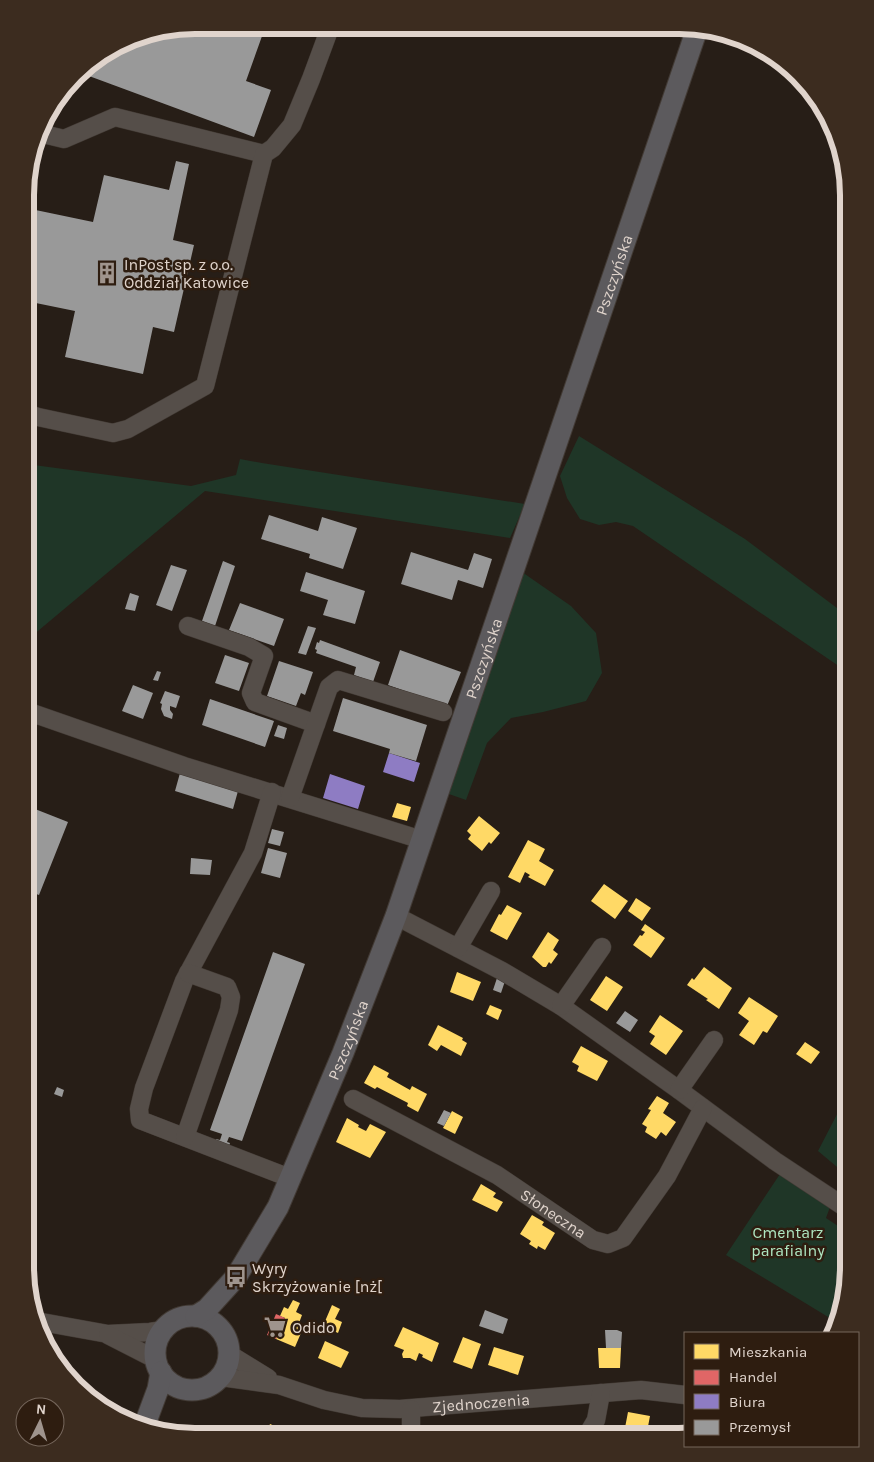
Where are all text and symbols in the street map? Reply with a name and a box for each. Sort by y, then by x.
street label: Pszczyńska [591,232,636,318]
place label: InPost sp. z o.o. Oddział Katowice [124,255,249,292]
building icon: InPost sp. z o.o. Oddział Katowice [94,260,120,286]
street label: Pszczyńska [461,615,506,701]
street label: Pszczyńska [323,997,372,1083]
street label: Słoneczna [517,1184,590,1242]
park label: Cmentarz parafialny [751,1223,825,1260]
place label: Wyry Skrzyżowanie [nż[ [252,1259,382,1296]
bus stop icon: Wyry Skrzyżowanie [nż[ [223,1264,249,1290]
supermarket icon: Odido [262,1314,288,1340]
place label: Odido [292,1318,335,1337]
legend [684,1332,859,1447]
text: Mieszkania [729,1343,807,1361]
text: Handel [729,1368,777,1386]
street label: Zjednoczenia [431,1389,530,1416]
text: Biura [729,1393,766,1411]
north arrow [15,1397,65,1447]
text: N [35,1401,47,1418]
text: Przemysł [729,1418,791,1436]

